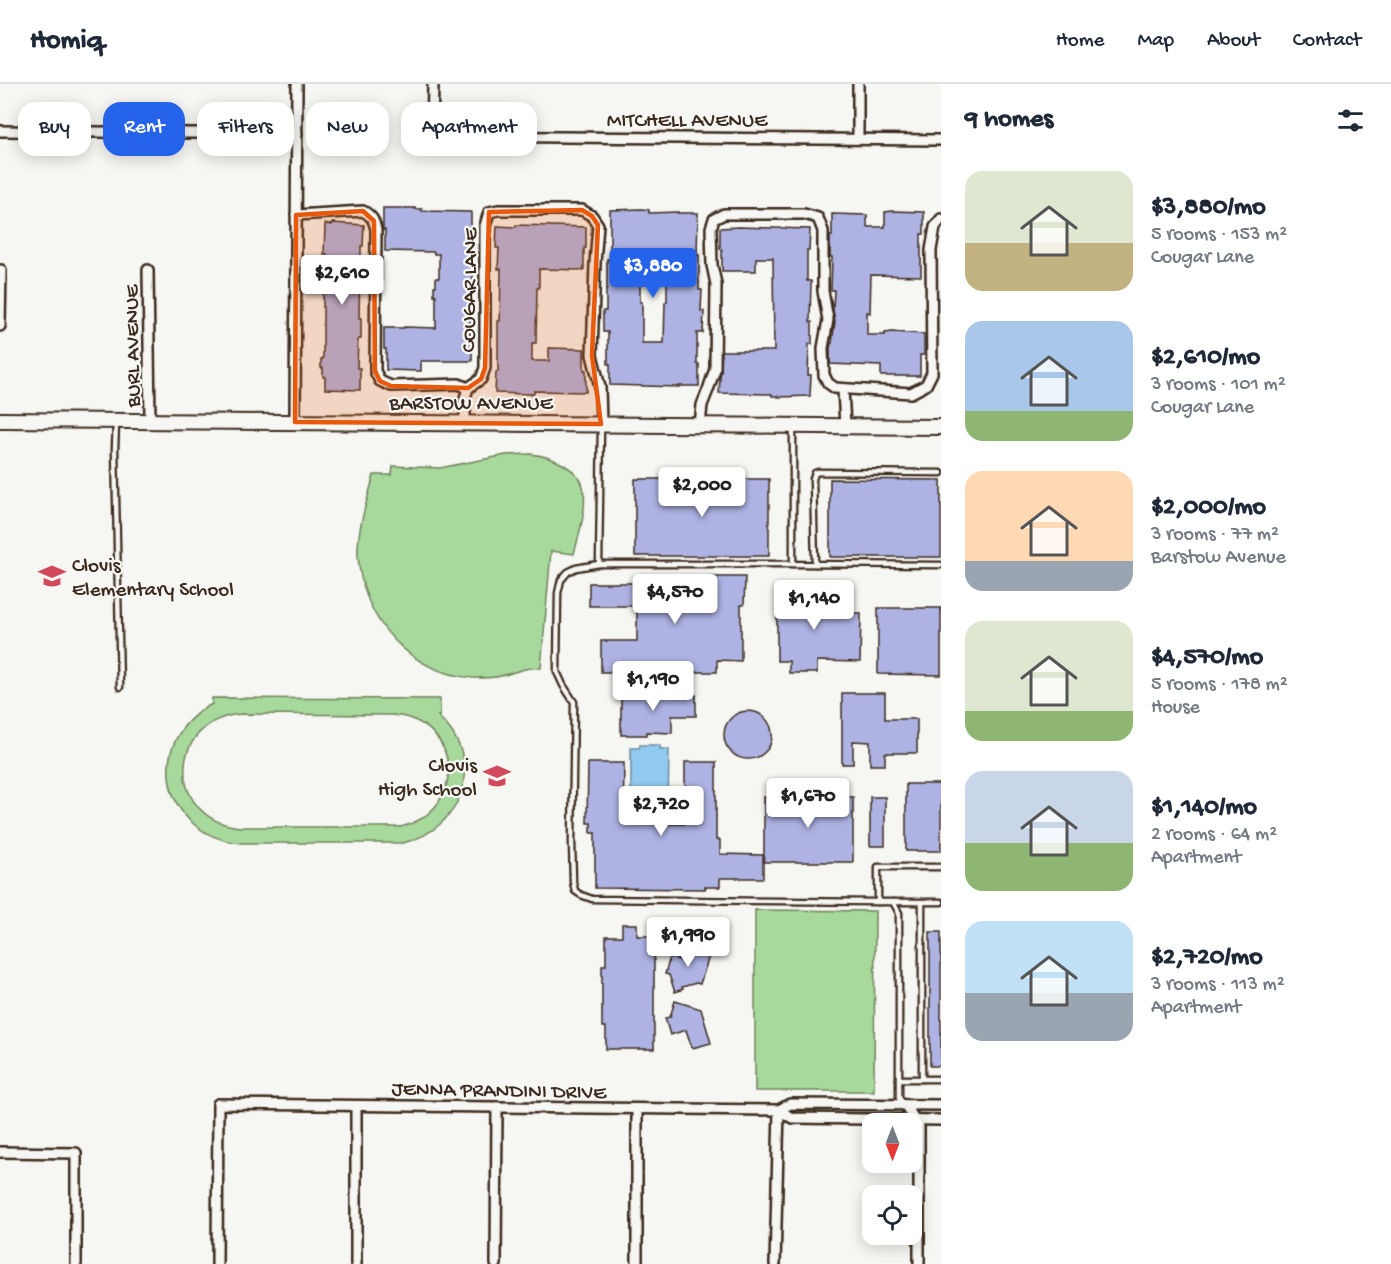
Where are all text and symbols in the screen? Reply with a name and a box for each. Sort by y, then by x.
text: Homiq [30,25,103,58]
text: Home [1056,29,1104,54]
text: Map [1137,29,1174,54]
text: About [1207,29,1260,54]
text: Contact [1293,29,1361,54]
chip: Buy [18,102,91,156]
chip: Rent [103,102,185,156]
chip: Filters [197,102,294,156]
chip: New [306,102,389,156]
chip: Apartment [401,102,537,156]
icon: filters [1334,104,1367,137]
text: 9 homes [965,105,1053,136]
street label: MITCHELL AVENUE [607,110,768,135]
text: $3,880/mo [1151,193,1266,224]
icon: home [1013,195,1085,267]
text: 5 rooms · 153 m² [1151,224,1287,247]
street label: COUGAR LANE [458,227,485,353]
text: Cougar Lane [1151,247,1254,270]
pin: $3,880 [604,248,702,299]
pin: $2,610 [293,255,391,306]
text: $3,880 [624,256,682,279]
text: $2,610 [315,263,369,286]
street label: BURL AVENUE [121,284,148,408]
text: $2,610/mo [1151,343,1260,374]
icon: home [1013,345,1085,417]
text: 3 rooms · 101 m² [1151,374,1286,397]
street label: BARSTOW AVENUE [388,393,554,418]
text: Cougar Lane [1151,397,1254,420]
pin: $2,000 [653,467,751,518]
text: $2,000 [672,475,732,498]
text: $2,000/mo [1151,493,1266,524]
icon: home [1013,495,1085,567]
text: 3 rooms · 77 m² [1151,524,1279,547]
text: Barstow Avenue [1151,547,1286,570]
place label: Clovis Elementary School [72,555,234,604]
school or university icon: Clovis Elementary School [37,561,67,591]
pin: $4,570 [626,574,724,625]
pin: $1,140 [765,580,863,631]
text: $4,570 [646,582,704,605]
text: $1,140 [788,588,840,611]
text: $4,570/mo [1151,643,1263,674]
icon: home [1013,645,1085,717]
pin: $1,190 [604,661,702,712]
text: $1,190 [627,669,679,692]
text: 5 rooms · 178 m² [1151,674,1288,697]
text: House [1151,697,1200,720]
place label: Clovis High School [378,755,478,804]
school or university icon: Clovis High School [482,761,512,791]
pin: $1,670 [759,778,857,829]
pin: $2,720 [612,786,710,837]
text: $1,670 [780,786,836,809]
text: $1,140/mo [1151,793,1257,824]
text: $2,720 [633,794,689,817]
icon: home [1013,795,1085,867]
text: 2 rooms · 64 m² [1151,824,1277,847]
text: Apartment [1151,847,1241,870]
pin: $1,990 [639,917,737,968]
text: $1,990 [661,925,715,948]
text: $2,720/mo [1151,943,1263,974]
icon: home [1013,945,1085,1017]
text: 3 rooms · 113 m² [1151,974,1285,997]
text: Apartment [1151,997,1241,1020]
street label: JENNA PRANDINI DRIVE [391,1078,607,1107]
north arrow [862,1113,922,1173]
map controls [862,1113,922,1245]
button: locate [862,1185,922,1245]

